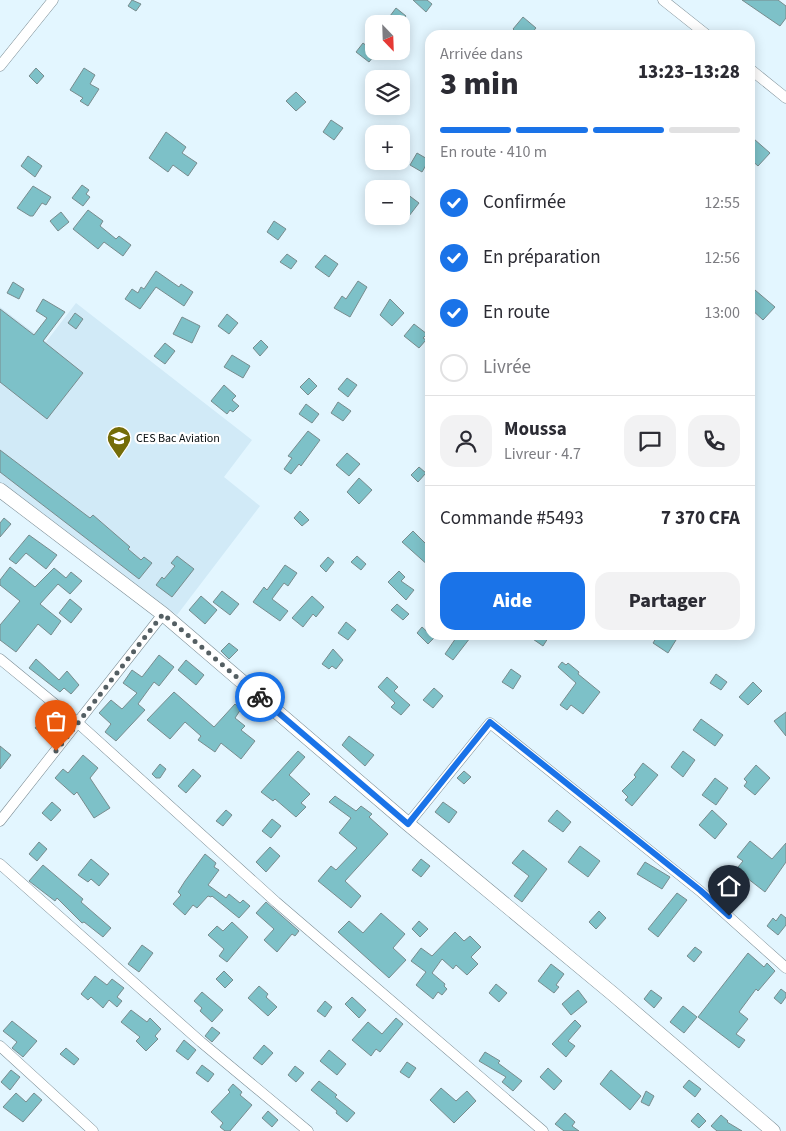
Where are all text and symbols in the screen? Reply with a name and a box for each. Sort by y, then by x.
north arrow [365,15,410,60]
map controls [365,15,410,225]
text: Arrivée dans [440,43,523,65]
text: 13:23–13:28 [638,59,740,86]
text: 3 min [440,61,519,107]
button: layers [365,70,410,115]
button: + [365,125,410,170]
text: En route · 410 m [440,141,547,163]
button: − [365,180,410,225]
icon: check [440,189,468,217]
text: Confirmée [483,189,566,216]
text: 12:55 [704,192,740,214]
icon: check [440,244,468,272]
text: En préparation [483,244,601,271]
text: 12:56 [704,247,740,269]
icon: check [440,299,468,327]
text: En route [483,299,550,326]
text: 13:00 [704,302,740,324]
text: Livrée [483,354,531,381]
button: person [440,415,492,467]
button: chat [624,415,676,467]
button: phone [688,415,740,467]
text: Moussa [504,416,567,443]
school or university icon: CES Bac Aviation [106,425,132,459]
place label: CES Bac Aviation [136,430,220,447]
text: Livreur · 4.7 [504,443,581,465]
text: Commande #5493 [440,505,584,532]
text: 7 370 CFA [661,505,740,532]
button: Aide [440,572,585,630]
button: Partager [595,572,740,630]
courier [235,672,285,722]
icon: bike [246,683,274,711]
pin [35,700,77,751]
icon: bag [42,707,70,735]
pin [708,865,750,916]
icon: home [715,872,743,900]

